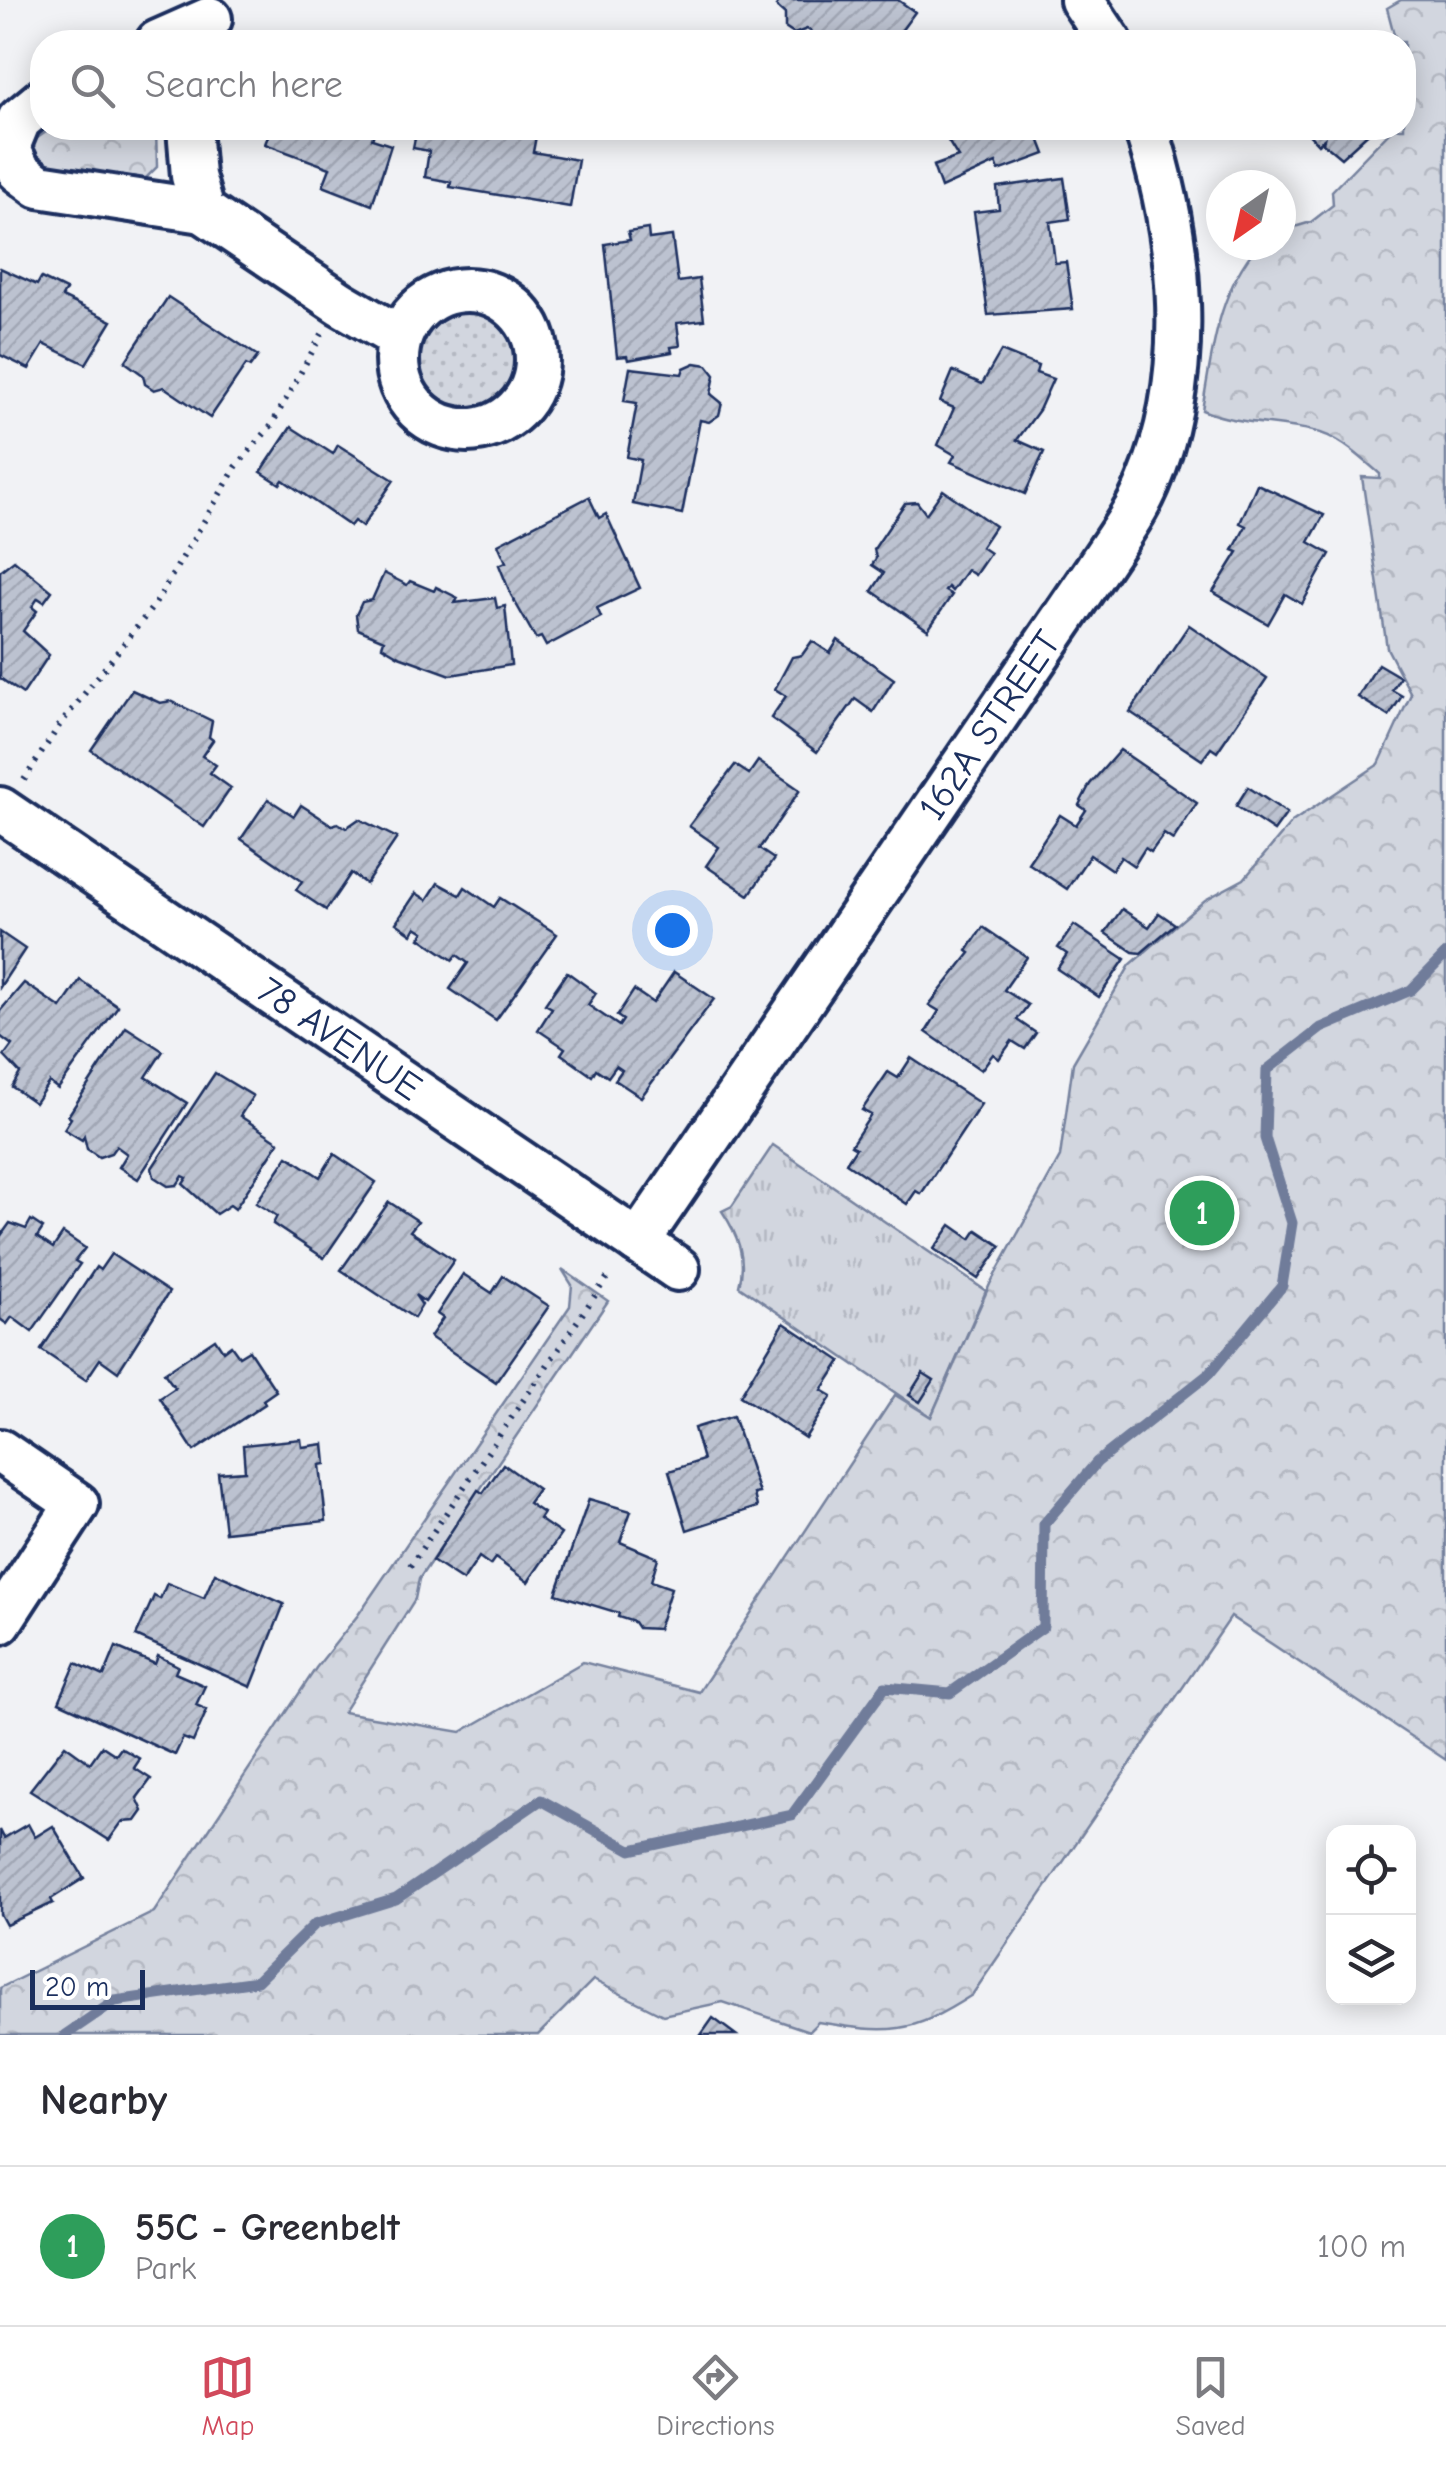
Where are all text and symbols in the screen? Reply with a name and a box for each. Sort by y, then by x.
search box [30,30,1416,140]
icon: search [65,58,120,113]
text: Search here [145,63,343,107]
north arrow [1206,170,1296,260]
street label: 162A STREET [910,622,1070,829]
your location [647,905,698,956]
street label: 78 AVENUE [249,968,429,1110]
pin: 1 [1170,1176,1234,1250]
map controls [1326,1825,1416,2005]
button: locate [1326,1825,1416,1915]
button: layers [1326,1915,1416,2005]
scale bar [30,1965,145,2010]
text: 20 m [45,1971,109,2003]
text: Nearby [40,2076,167,2125]
text: 55C - Greenbelt [135,2206,400,2250]
text: 1 [66,2228,79,2265]
text: 100 m [1317,2228,1406,2265]
text: Park [135,2250,196,2287]
tab: Map [200,2350,255,2442]
tab: Directions [656,2350,775,2442]
tab: Saved [1176,2350,1246,2442]

